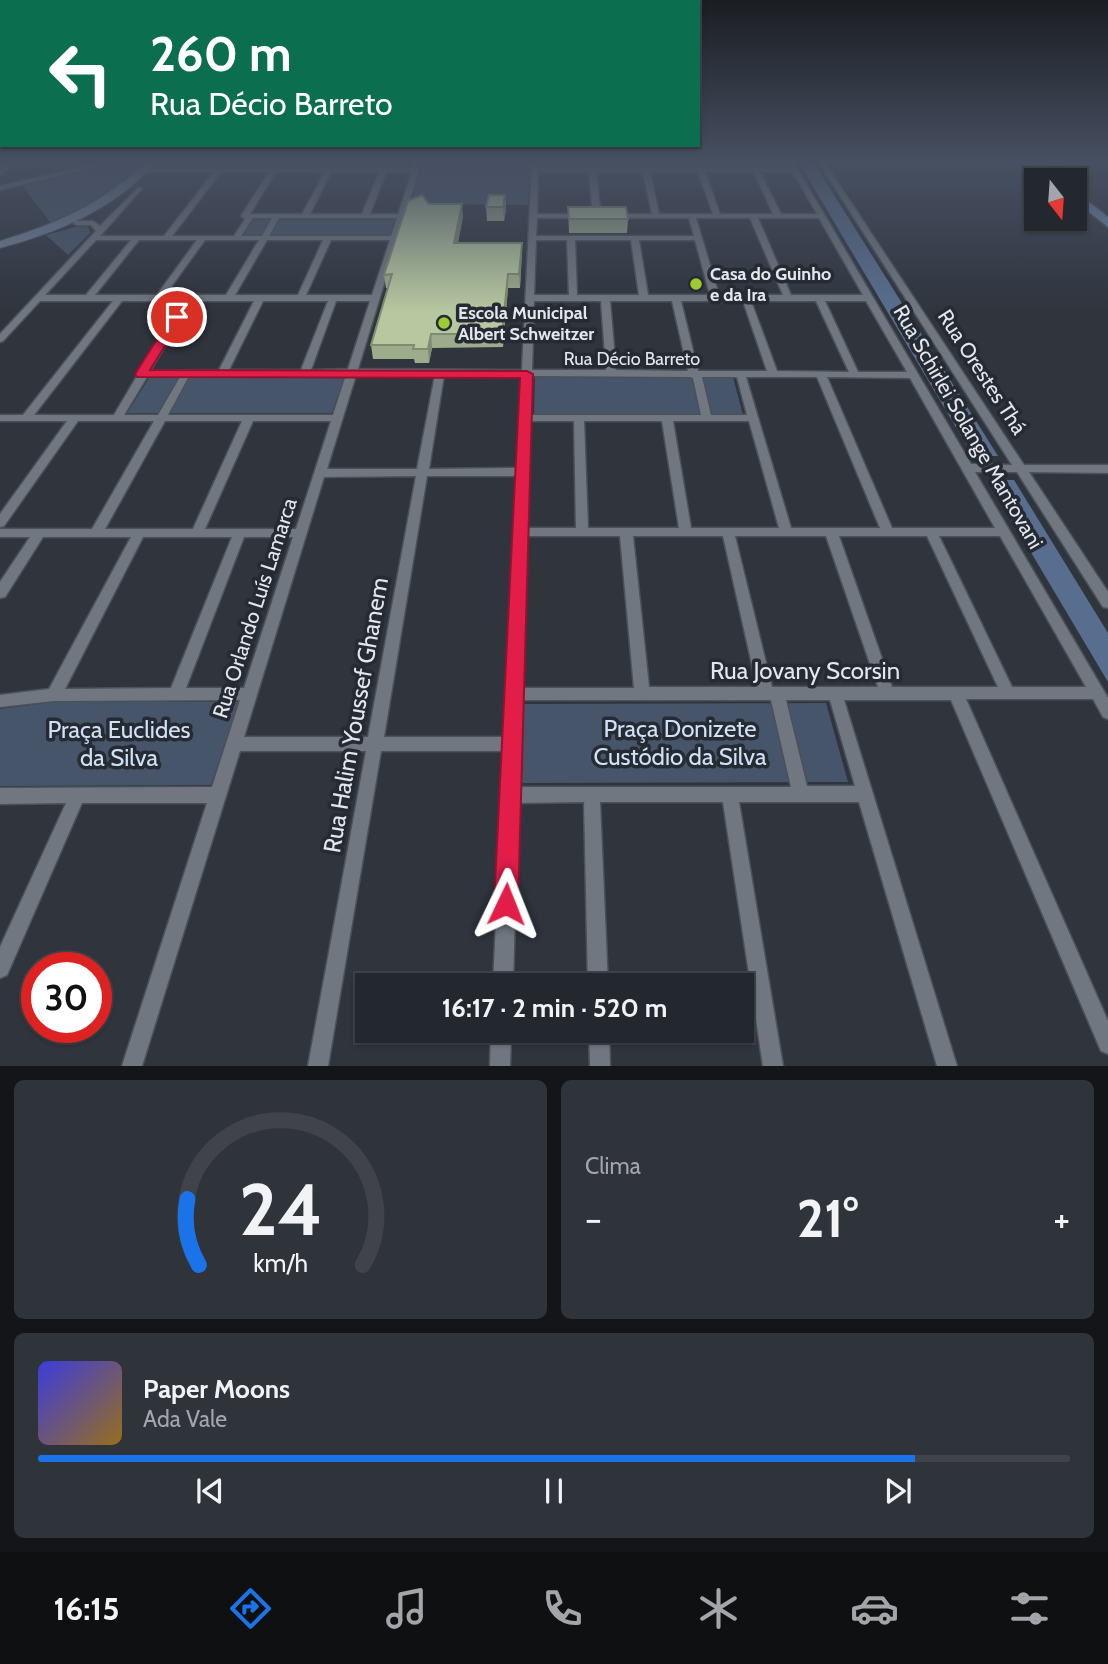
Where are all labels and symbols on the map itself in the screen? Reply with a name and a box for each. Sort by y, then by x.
north arrow [1024,168,1087,231]
place label: Casa do Guinho e da Ira [710,263,831,306]
marker: Casa do Guinho e da Ira [688,276,704,292]
pin [147,287,207,347]
street label: Rua Schirlei Solange Mantovani [888,300,1049,553]
place label: Escola Municipal Albert Schweitzer [458,302,594,345]
street label: Rua Orestes Thá [933,305,1032,439]
marker: Escola Municipal Albert Schweitzer [436,315,452,331]
street label: Rua Décio Barreto [564,348,700,370]
street label: Rua Orlando Luís Lamarca [207,495,302,721]
street label: Rua Halim Youssef Ghanem [317,575,394,855]
street label: Rua Jovany Scorsin [710,656,900,685]
park label: Praça Donizete Custódio da Silva [593,714,767,771]
park label: Praça Euclides da Silva [48,715,191,772]
position arrow [469,867,543,941]
speed limit sign: 30 [21,952,112,1043]

